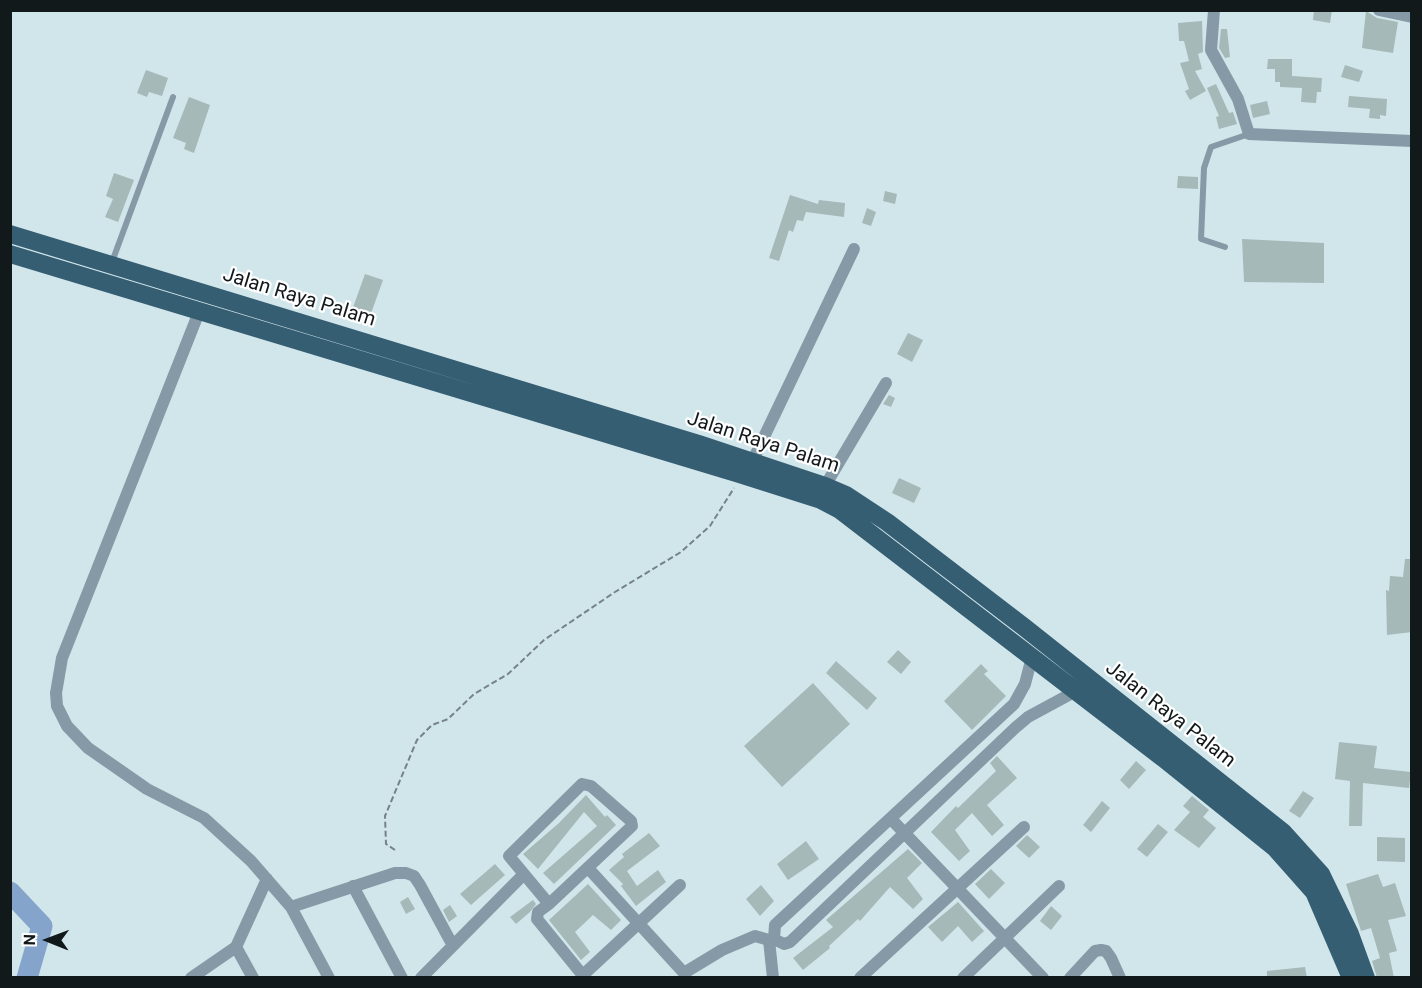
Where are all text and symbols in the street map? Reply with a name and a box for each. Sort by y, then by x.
street label: Jalan Raya Palam [220,263,378,333]
street label: Jalan Raya Palam [684,407,842,479]
street label: Jalan Raya Palam [1100,657,1240,773]
north arrow [18,910,78,970]
text: N [20,934,39,945]

